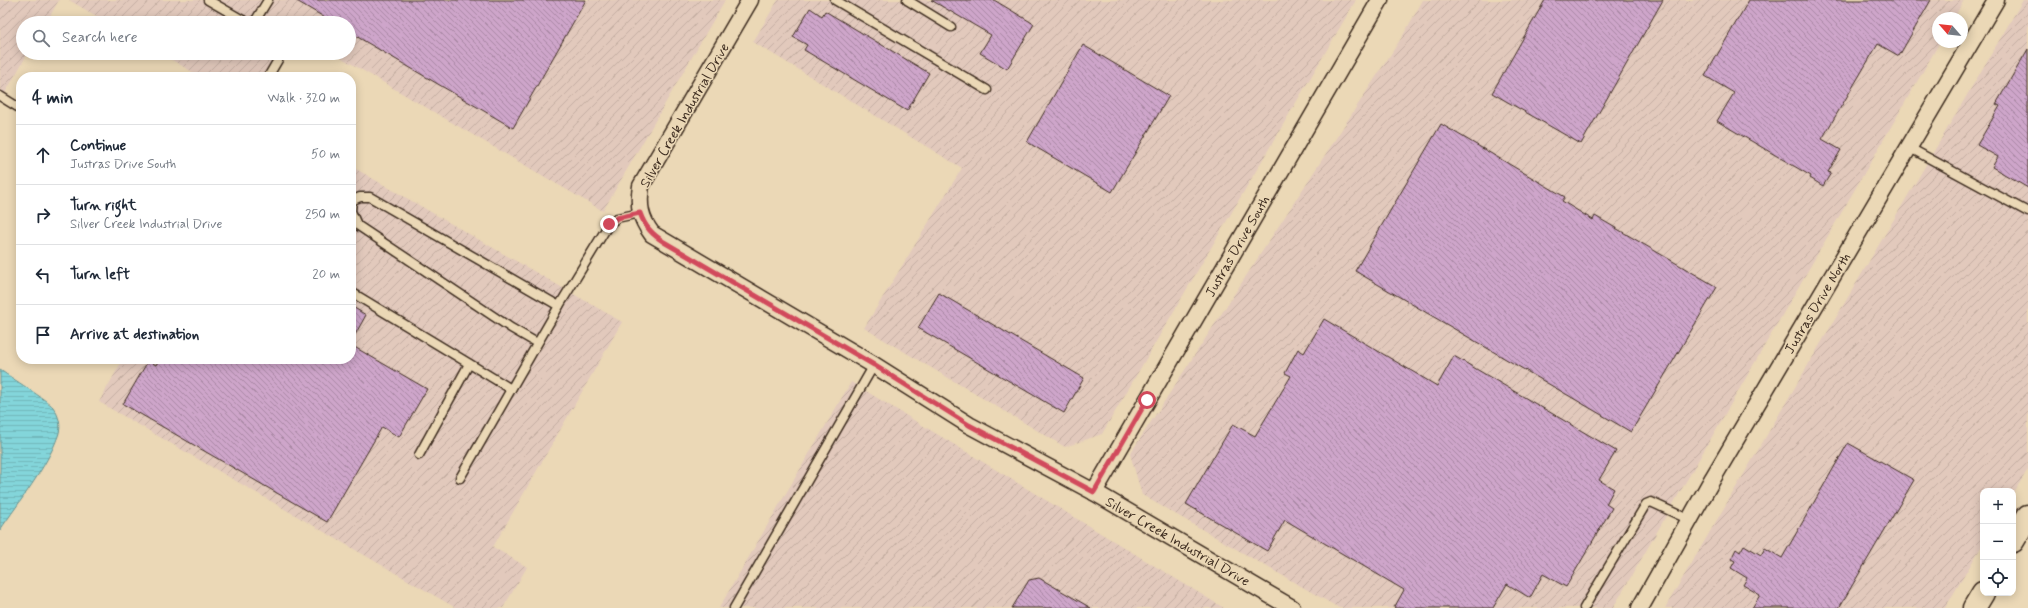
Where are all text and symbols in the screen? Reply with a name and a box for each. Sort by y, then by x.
north arrow [1932,12,1968,48]
search box [16,16,356,60]
icon: search [30,27,52,49]
text: Search here [62,28,138,48]
street label: Silver Creek Industrial Drive [636,40,734,191]
text: 4 min [32,87,73,109]
text: Walk · 320 m [267,90,340,107]
text: Continue [70,136,126,156]
icon: ahead [32,144,54,166]
text: 50 m [311,146,340,163]
text: Justras Drive South [70,156,176,173]
street label: Justras Drive South [1201,192,1274,301]
text: Turn right [70,196,137,216]
icon: right [32,204,54,226]
text: 250 m [305,206,340,223]
route end [600,215,618,233]
text: Silver Creek Industrial Drive [70,216,222,233]
street label: Justras Drive North [1781,250,1855,357]
icon: left [32,264,54,286]
text: Turn left [70,265,130,285]
text: 20 m [312,266,340,283]
icon: arrive [32,324,54,346]
text: Arrive at destination [70,325,199,345]
route start [1138,391,1156,409]
map controls [1980,488,2016,596]
button: + [1980,488,2016,524]
street label: Silver Creek Industrial Drive [1102,493,1253,591]
button: − [1980,524,2016,560]
button: locate [1980,560,2016,596]

